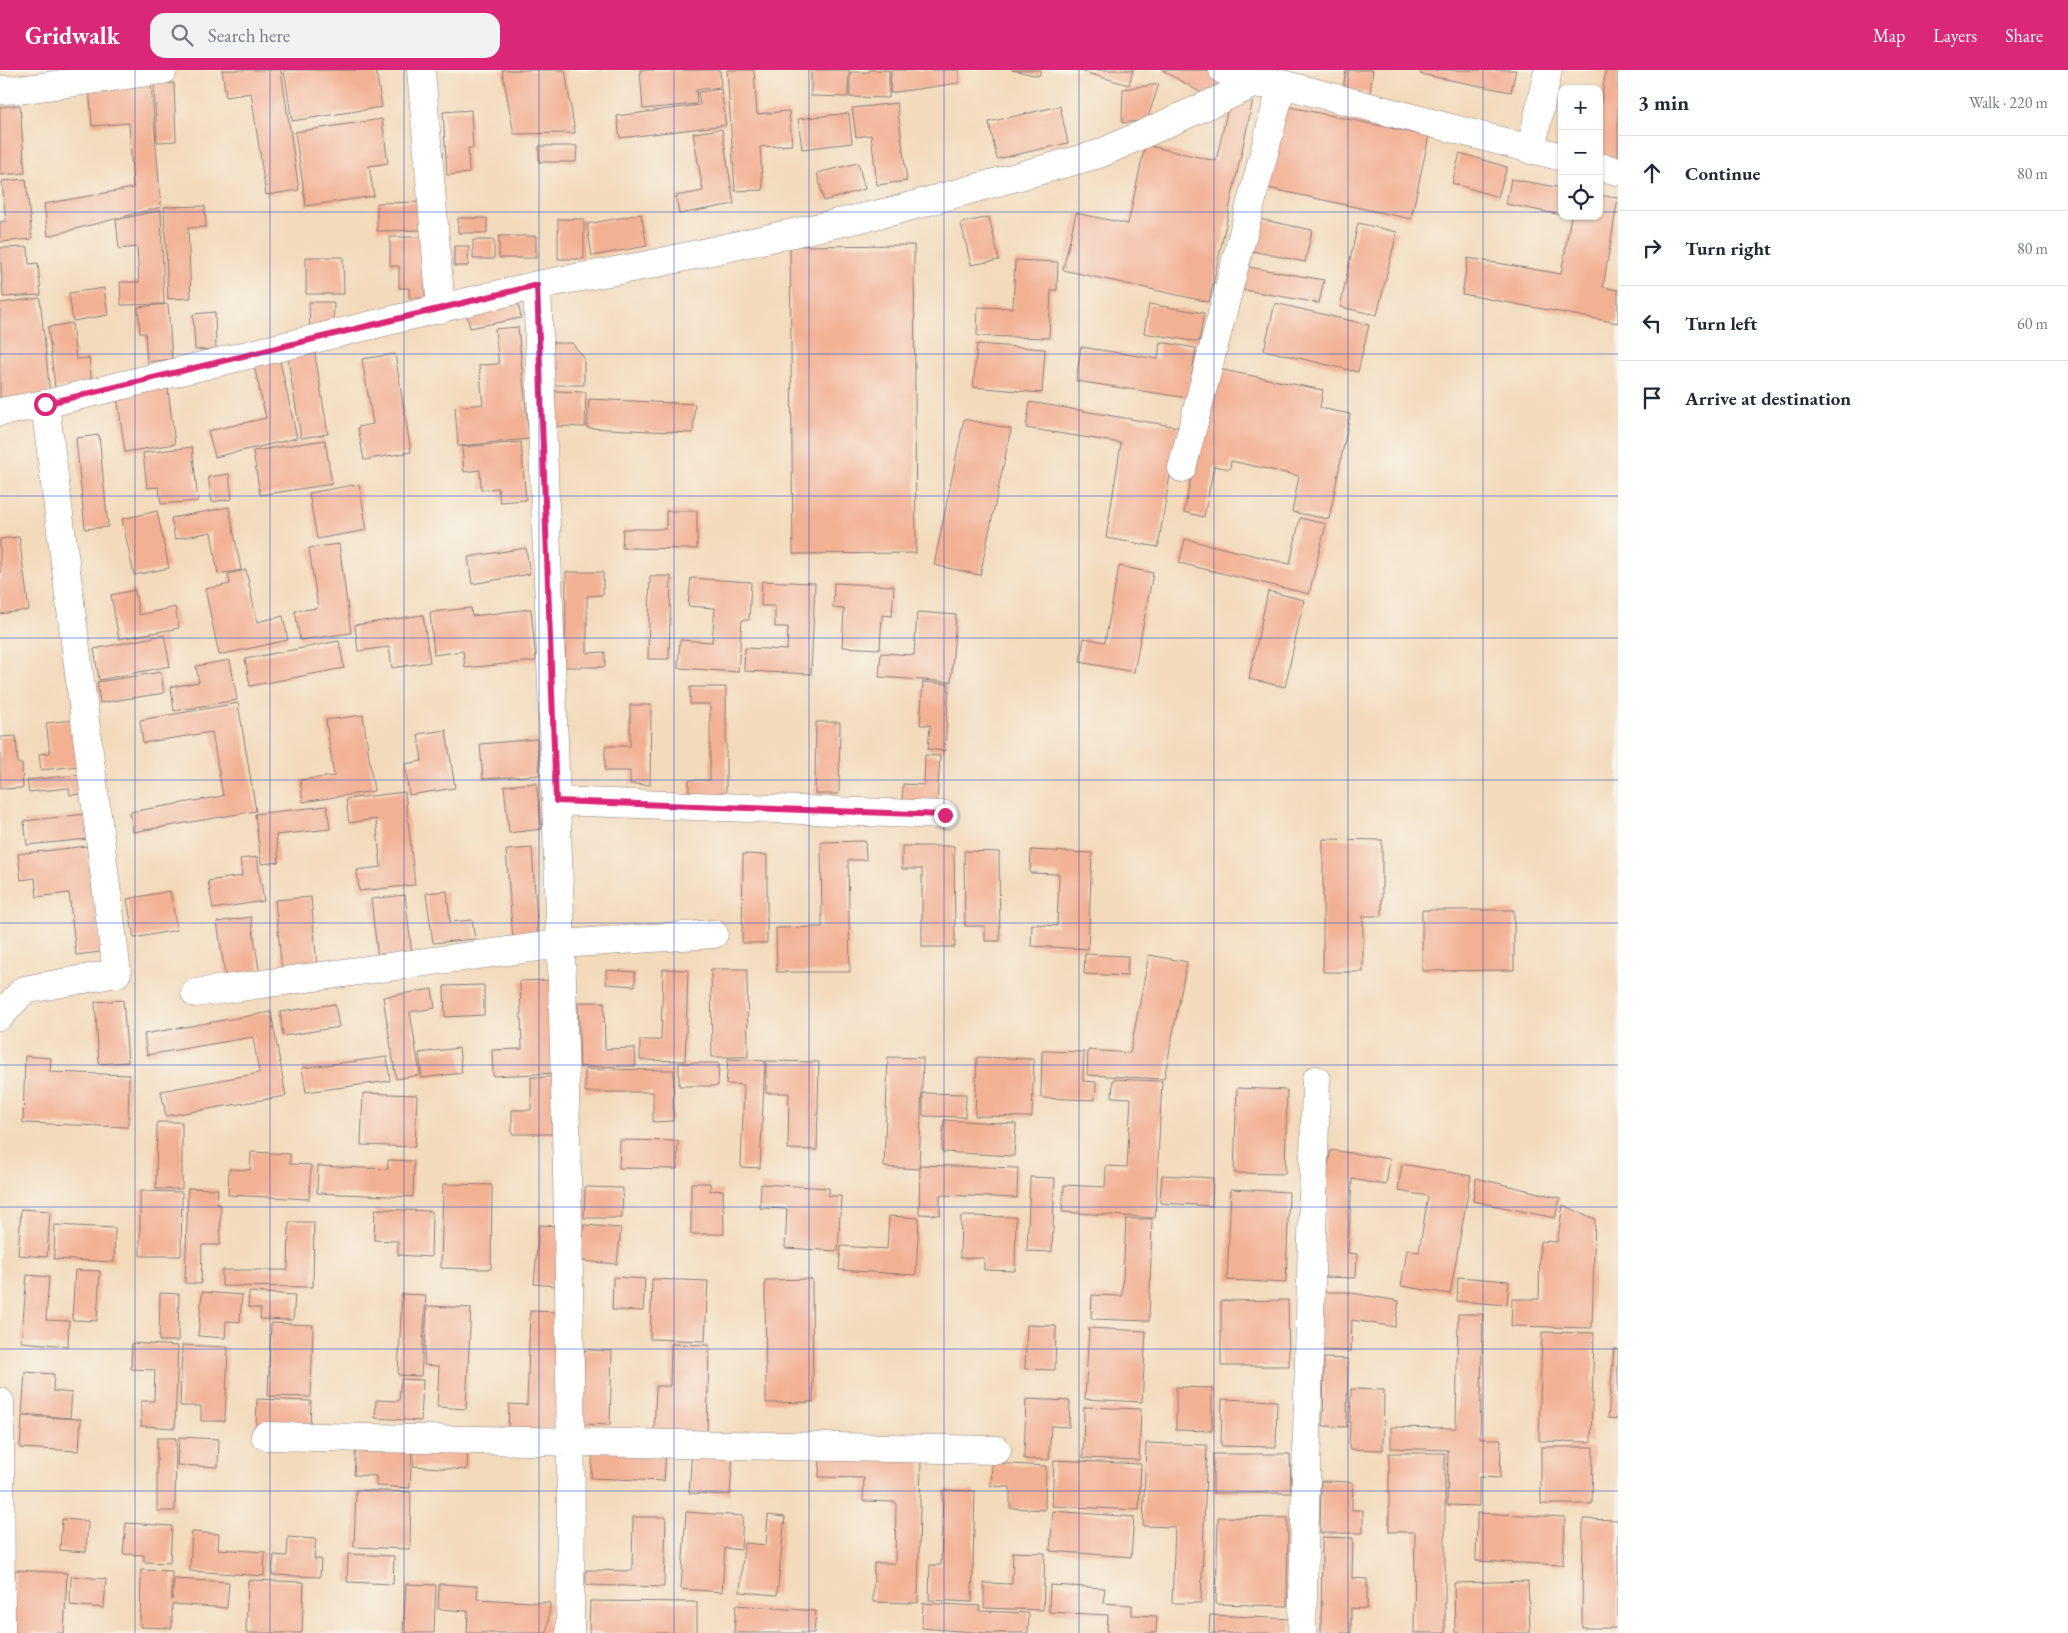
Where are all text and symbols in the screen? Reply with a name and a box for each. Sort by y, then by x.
search box [150,13,500,58]
text: Gridwalk [25,20,120,51]
icon: search [168,21,196,49]
text: Search here [208,23,290,48]
text: Map [1873,24,1905,47]
text: Layers [1933,24,1977,47]
text: Share [2005,24,2043,47]
map controls [1558,85,1603,220]
button: + [1558,85,1603,130]
text: 3 min [1638,89,1689,116]
text: Walk · 220 m [1969,92,2048,113]
button: − [1558,130,1603,175]
icon: ahead [1638,159,1666,187]
text: Continue [1685,161,1760,186]
text: 80 m [2017,163,2048,184]
button: locate [1558,175,1603,220]
icon: right [1638,234,1666,262]
text: Turn right [1685,236,1771,261]
text: 80 m [2017,238,2048,259]
icon: left [1638,309,1666,337]
text: Turn left [1685,311,1757,336]
text: 60 m [2017,313,2048,334]
icon: arrive [1638,384,1666,412]
text: Arrive at destination [1685,386,1851,411]
route start [34,393,57,416]
route end [934,804,957,827]

